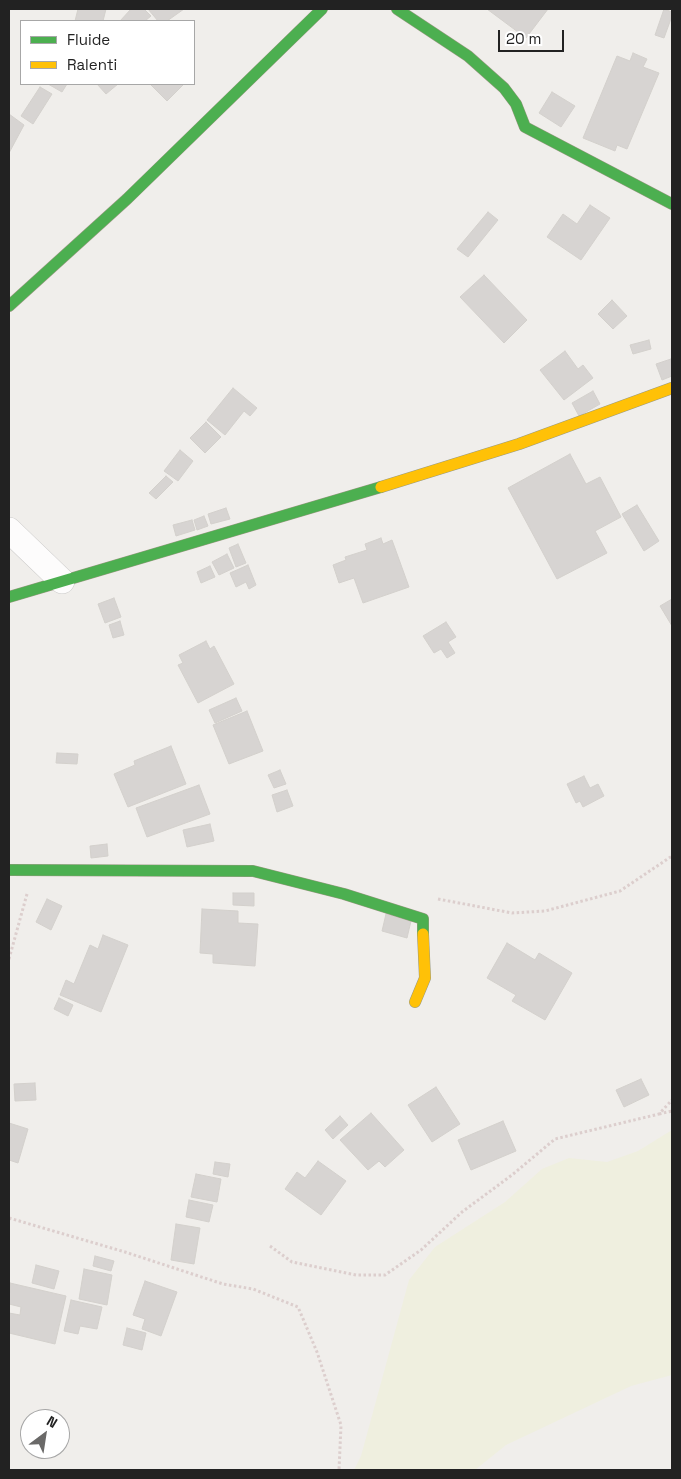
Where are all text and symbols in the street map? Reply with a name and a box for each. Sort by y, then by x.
legend [20,20,195,85]
scale bar [501,20,567,52]
text: 20 m [506,29,541,48]
text: Fluide [67,30,110,49]
text: Ralenti [67,55,117,74]
north arrow [20,1409,70,1459]
text: N [44,1412,61,1432]

